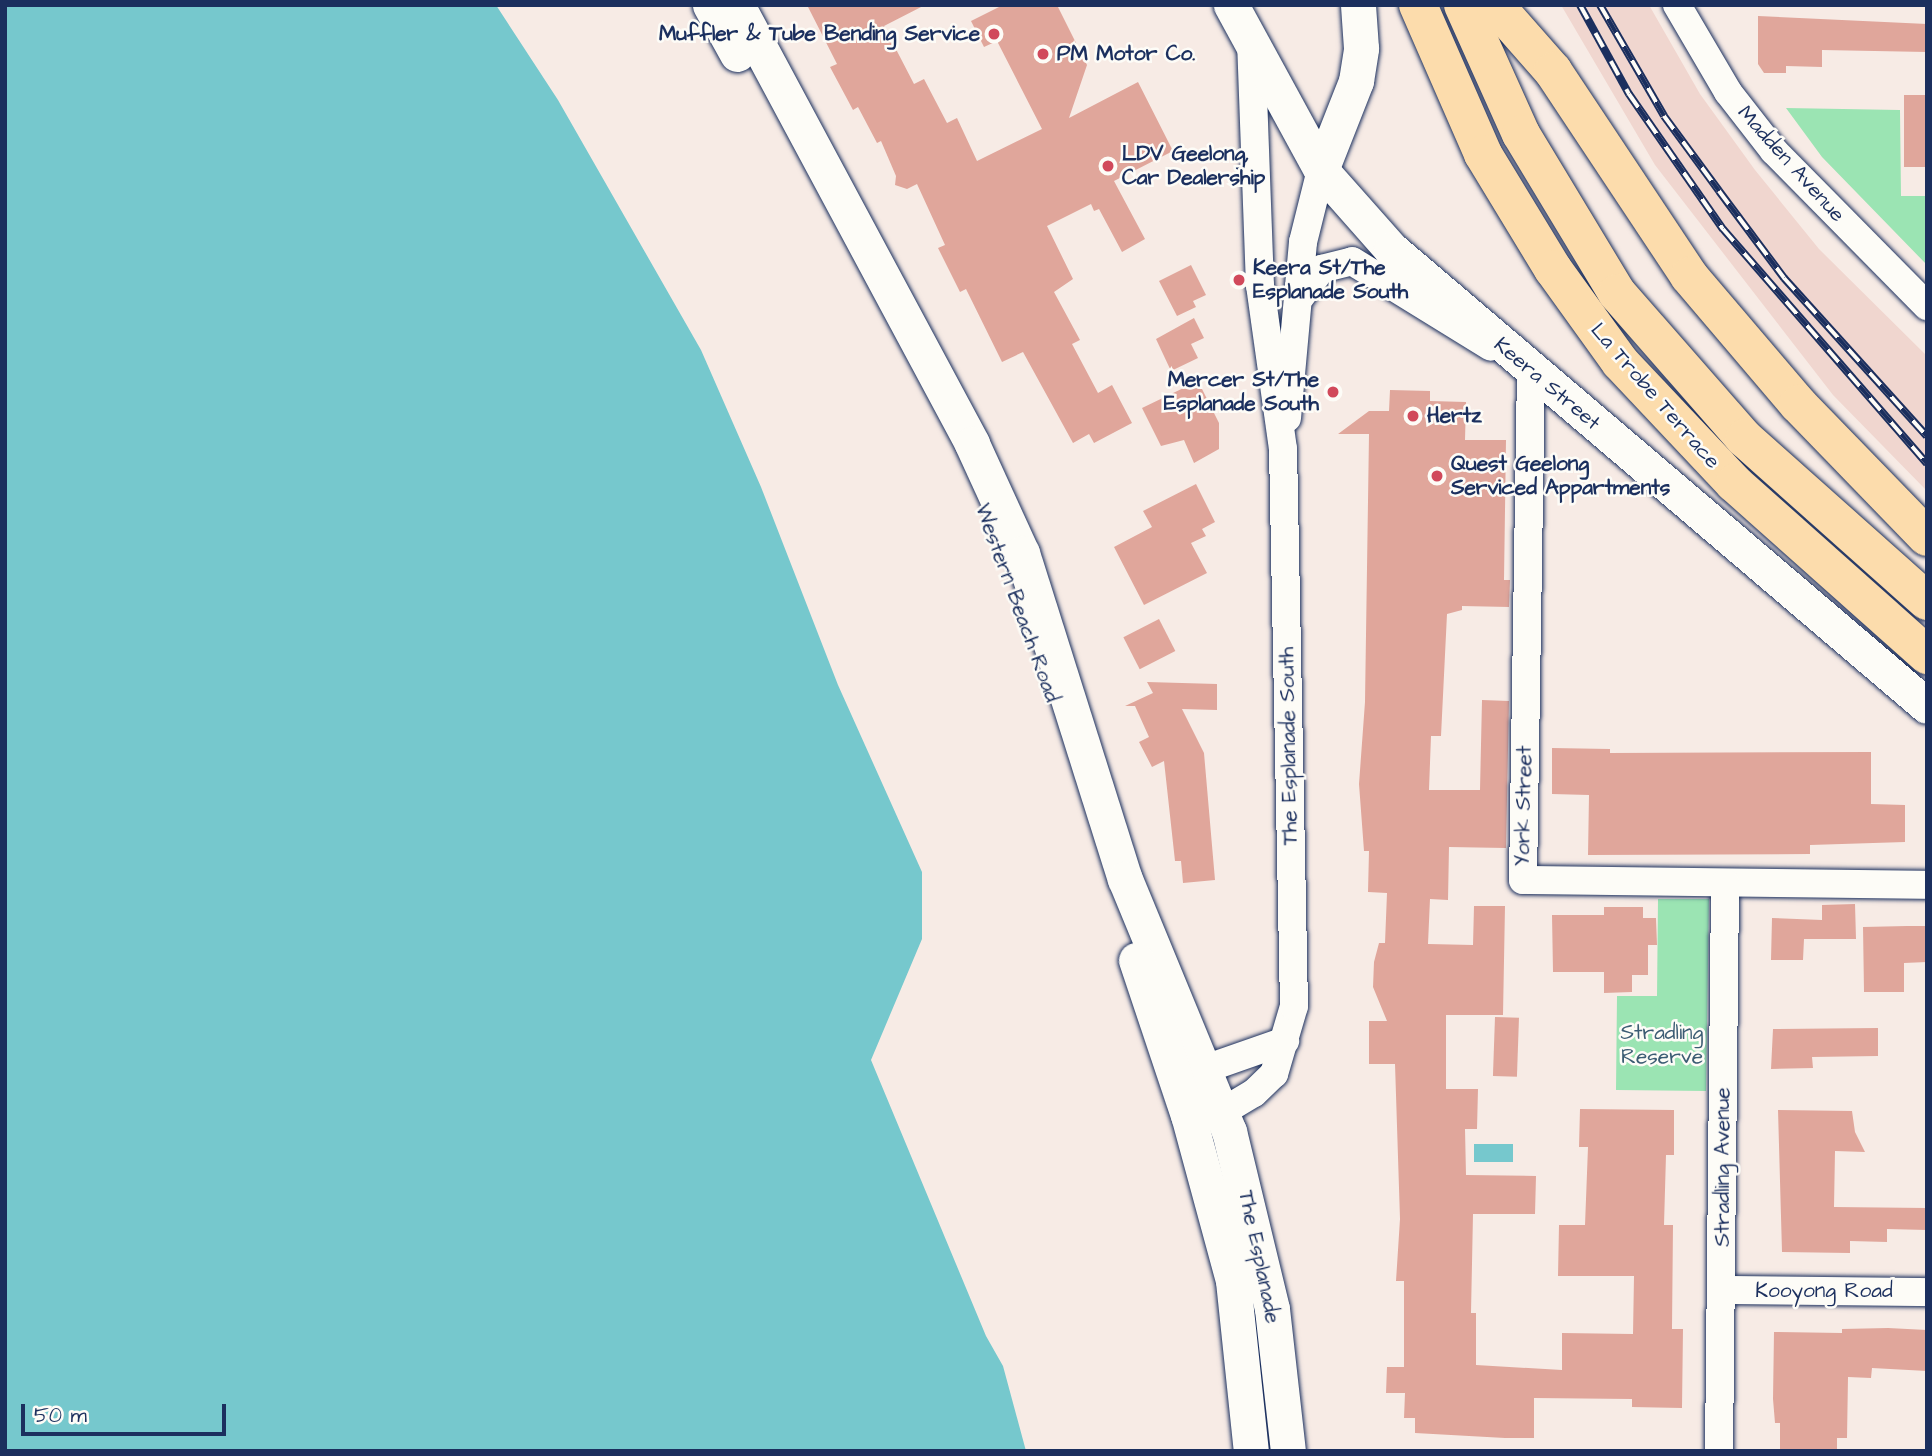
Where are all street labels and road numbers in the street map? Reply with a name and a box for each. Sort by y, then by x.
street label: Madden Avenue [1732,101,1850,227]
street label: La Trobe Terrace [1585,318,1725,474]
street label: Keera Street [1489,332,1605,436]
street label: Western Beach Road [969,500,1065,706]
street label: The Esplanade South [1275,647,1303,845]
street label: York Street [1510,745,1538,867]
street label: Stradling Avenue [1710,1087,1736,1247]
street label: The Esplanade [1233,1188,1285,1326]
street label: Kooyong Road [1755,1278,1893,1304]

